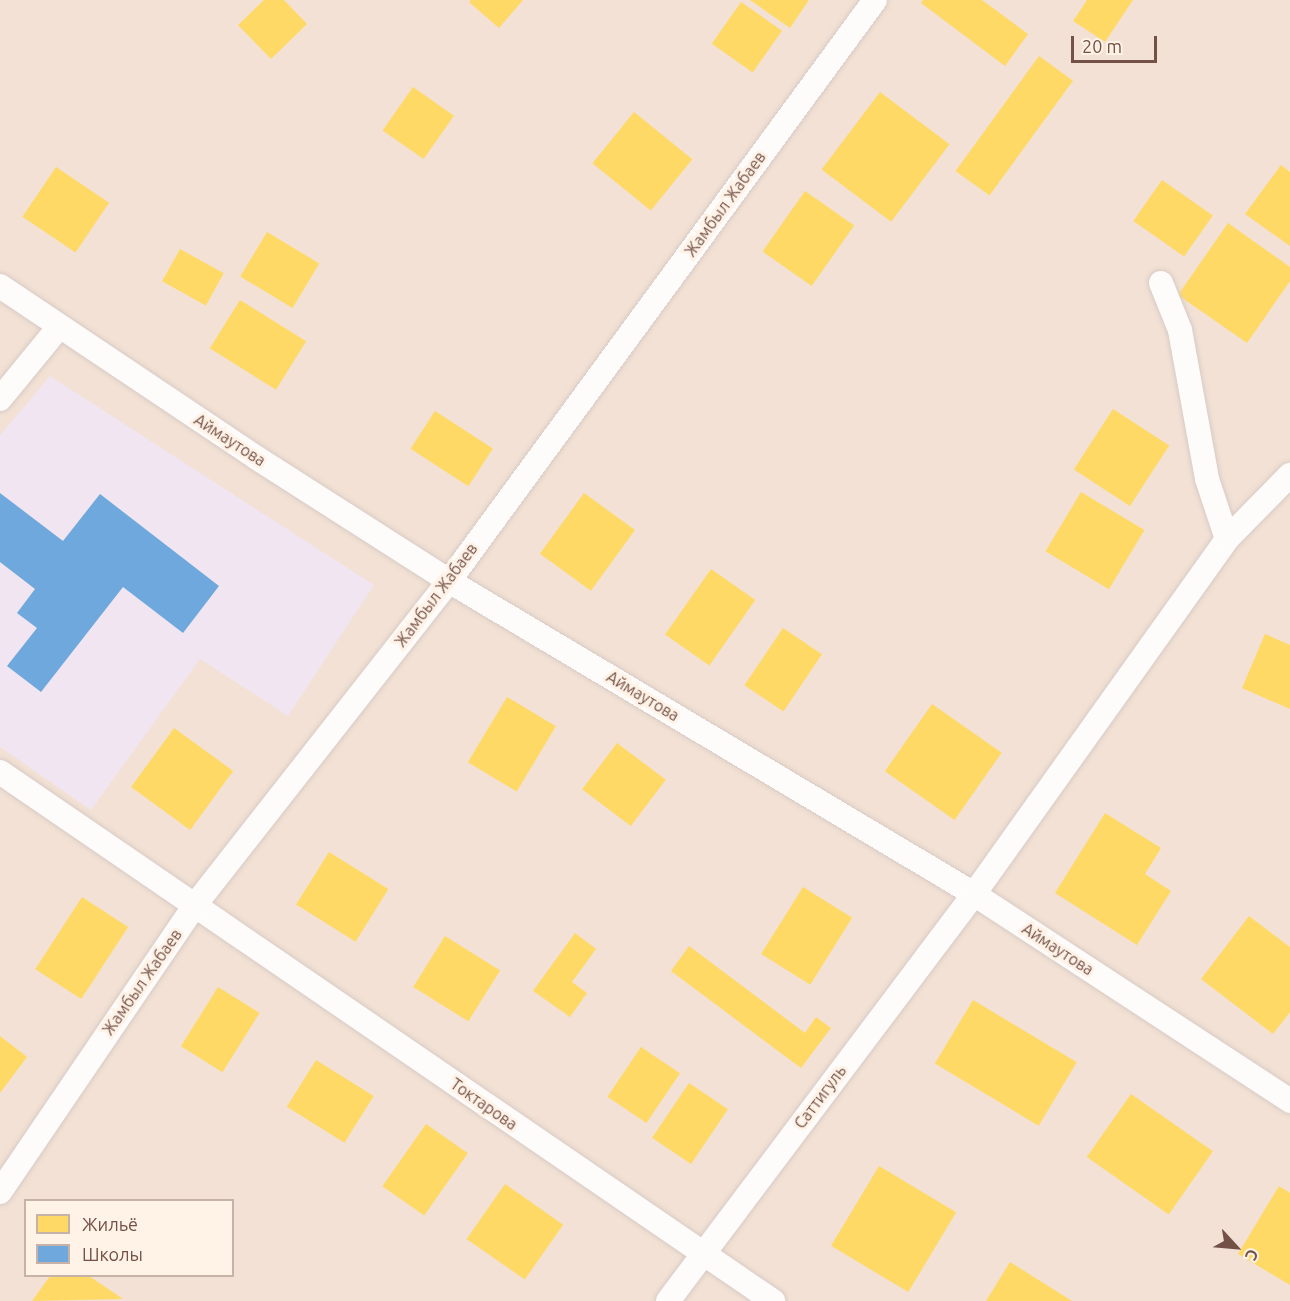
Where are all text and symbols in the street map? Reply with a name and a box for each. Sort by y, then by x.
scale bar [1074,24,1160,62]
text: 20 m [1082,36,1122,56]
street label: Жамбыл Жабаев [680,148,770,260]
street label: Аймаутова [191,410,269,470]
street label: Жамбыл Жабаев [391,539,481,651]
street label: Аймаутова [603,667,683,725]
street label: Аймаутова [1019,919,1097,979]
street label: Жамбыл Жабаев [98,925,186,1039]
street label: Саттигуль [790,1062,850,1132]
street label: Токтарова [447,1074,521,1134]
legend [24,1199,234,1277]
text: Жильё [82,1214,138,1234]
north arrow [1206,1217,1266,1277]
text: Школы [82,1244,143,1264]
text: С [1242,1246,1263,1263]

